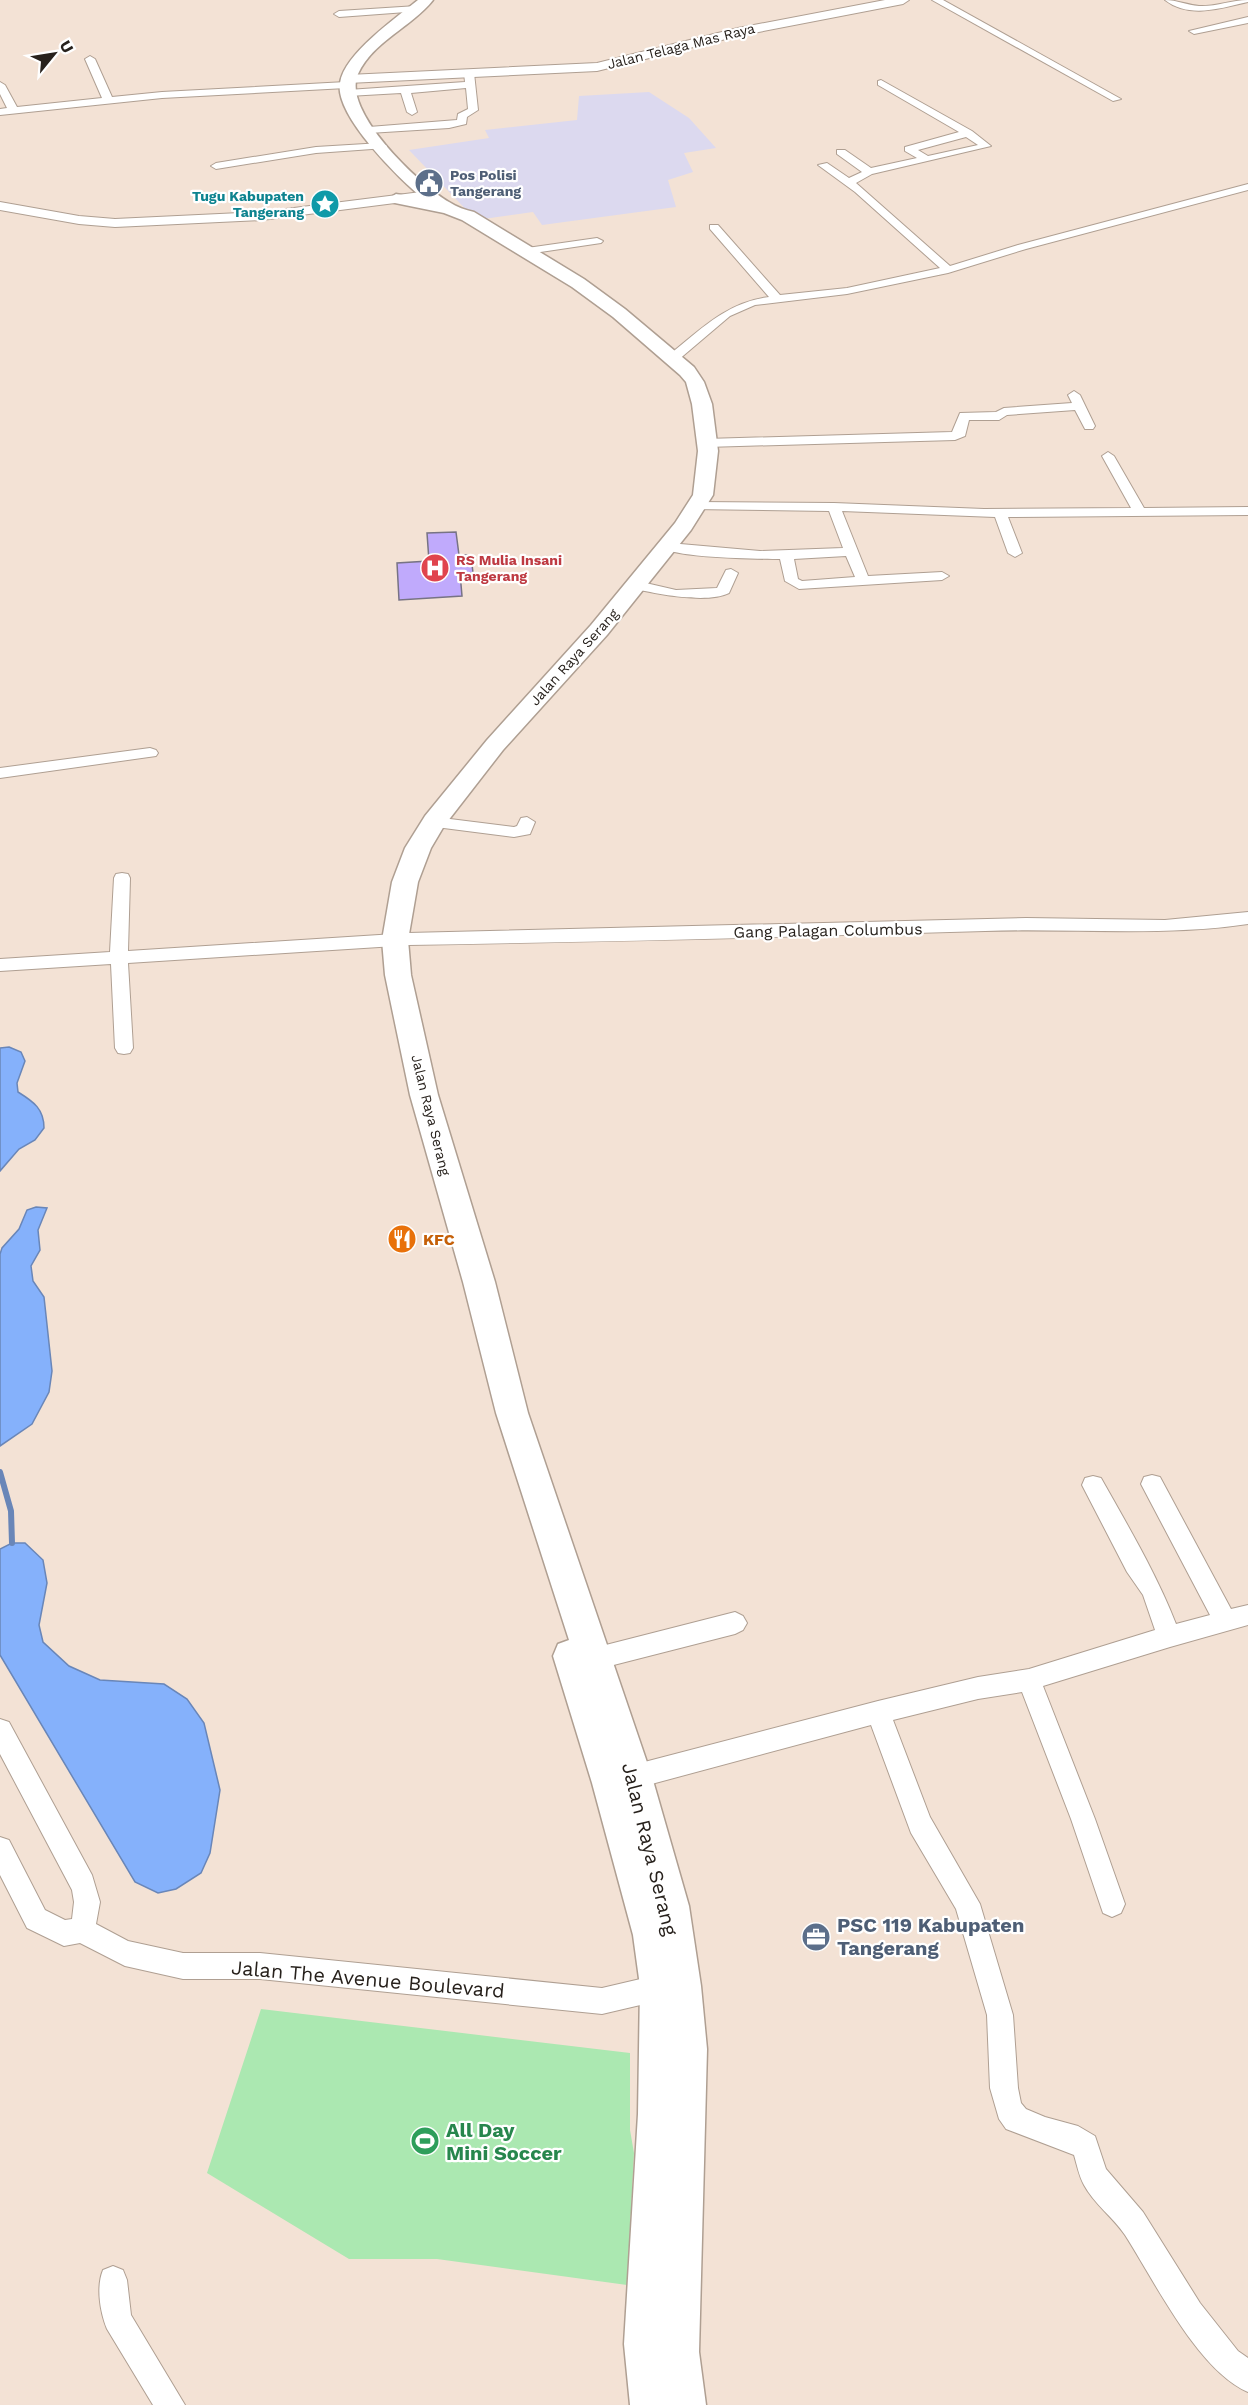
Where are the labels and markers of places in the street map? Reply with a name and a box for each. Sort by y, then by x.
public building icon: Pos Polisi Tangerang [413,167,445,199]
place label: Pos Polisi Tangerang [450,167,521,199]
place label: Tugu Kabupaten Tangerang [192,188,304,220]
place icon: Tugu Kabupaten Tangerang [309,188,341,220]
hospital icon: RS Mulia Insani Tangerang [419,552,451,584]
place label: RS Mulia Insani Tangerang [456,552,562,584]
restaurant icon: KFC [386,1223,418,1255]
place label: KFC [423,1230,455,1249]
place label: PSC 119 Kabupaten Tangerang [837,1913,1024,1960]
office icon: PSC 119 Kabupaten Tangerang [800,1921,832,1953]
place label: All Day Mini Soccer [446,2118,562,2165]
sports icon: All Day Mini Soccer [409,2125,441,2157]

